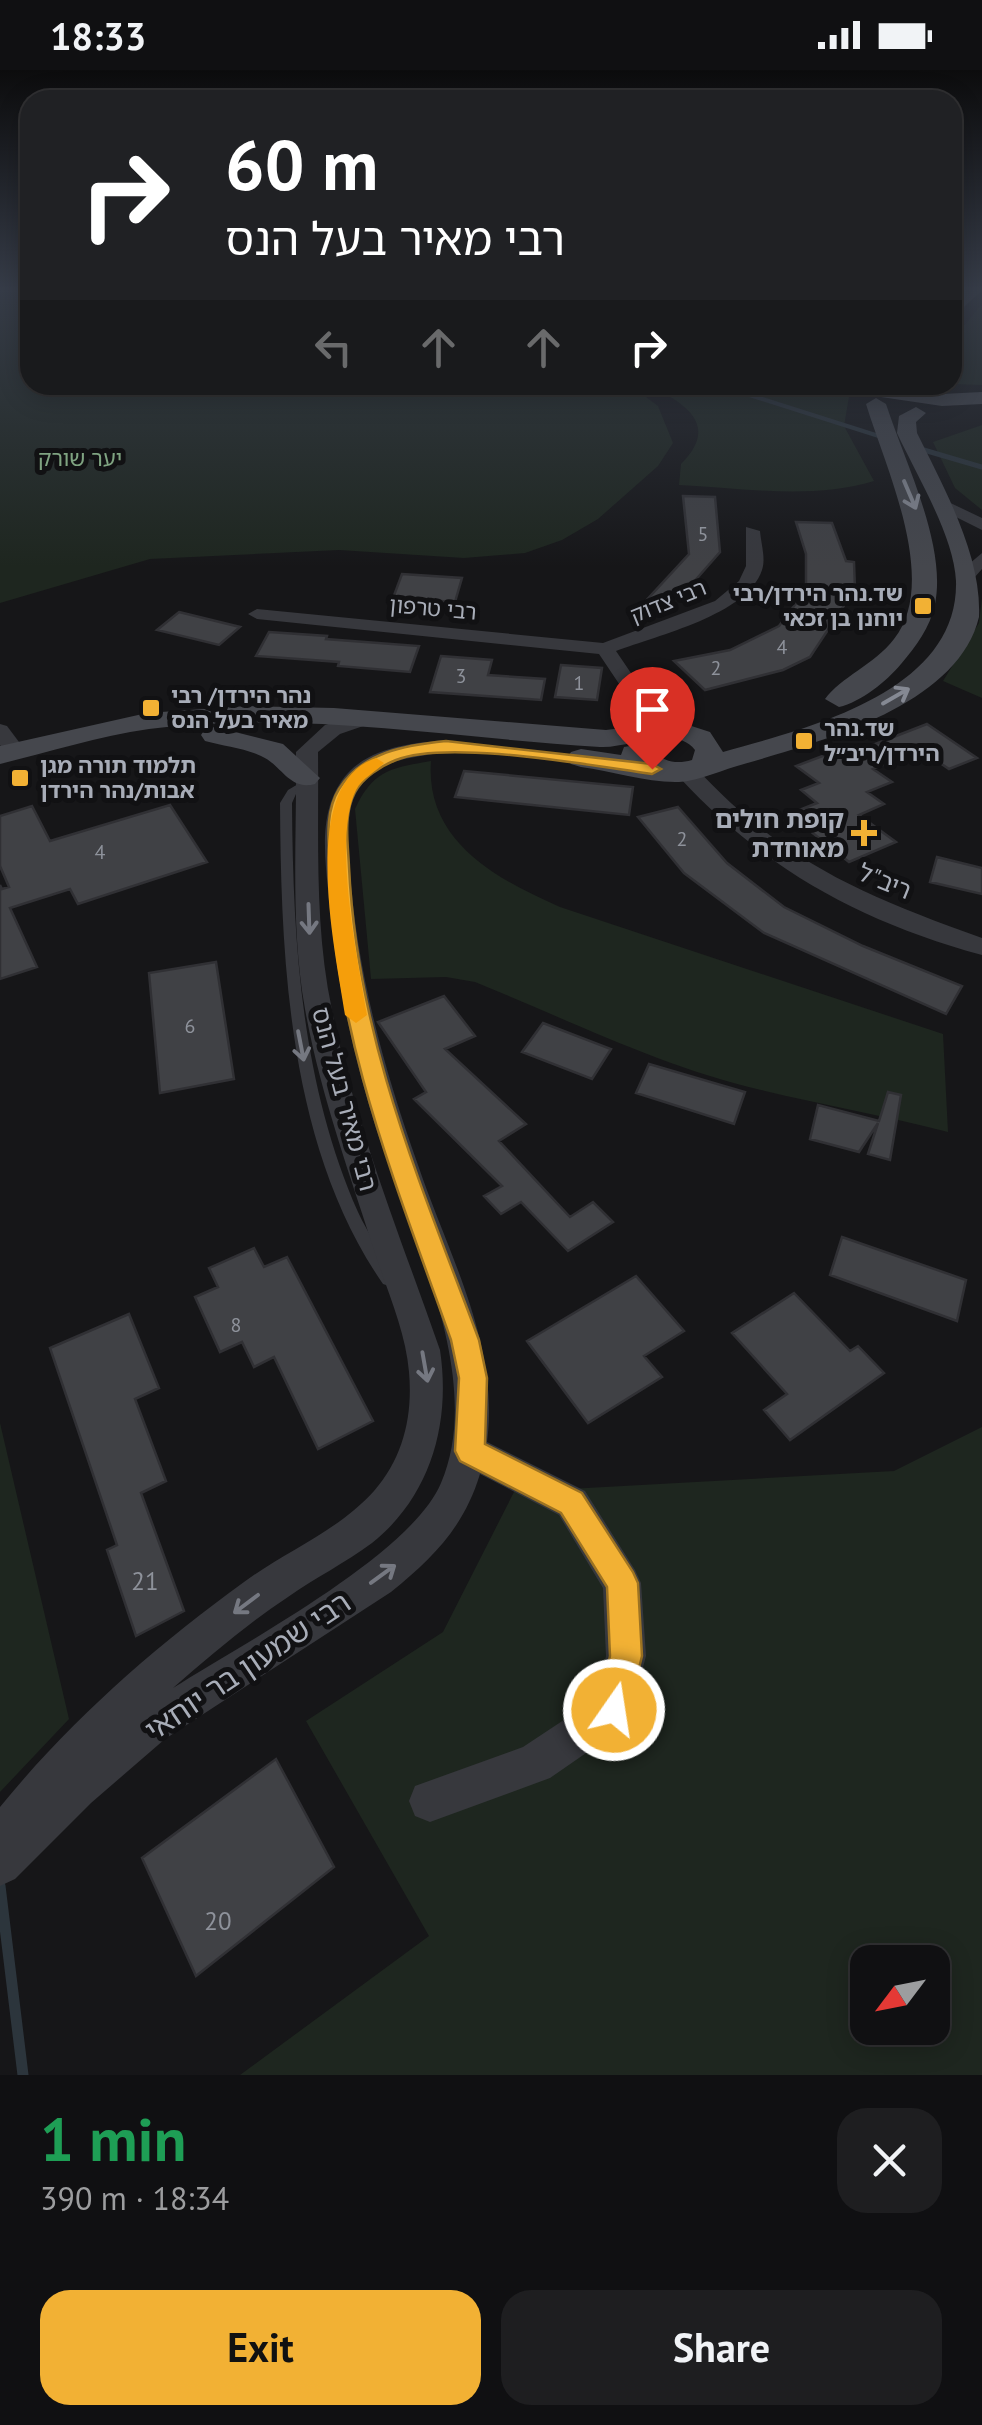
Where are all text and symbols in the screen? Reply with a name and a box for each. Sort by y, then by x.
text: 18:33 [50,11,146,60]
text: 60 m [225,119,378,209]
icon: right [60,130,190,260]
text: רבי מאיר בעל הנס [225,209,565,267]
icon: left [306,320,361,375]
icon: ahead [411,320,466,375]
icon: ahead [516,320,571,375]
icon: right [621,320,676,375]
park label: יער שורק [38,444,122,472]
one-way arrow [902,479,920,510]
house number: 5 [698,521,708,547]
street label: רבי צדוק [626,573,710,629]
place label: שד.נהר הירדן/רבי יוחנן בן זכאי [733,579,903,632]
street label: רבי טרפון [388,590,478,626]
marker: שד.נהר הירדן/רבי יוחנן בן זכאי [912,595,934,617]
house number: 4 [777,634,788,660]
house number: 2 [711,655,721,681]
house number: 3 [456,663,466,689]
pin [610,667,695,770]
house number: 1 [574,670,584,696]
place label: נהר הירדן/ רבי מאיר בעל הנס [171,681,311,734]
icon: arrive [625,682,680,737]
one-way arrow [881,686,910,706]
marker: נהר הירדן/ רבי מאיר בעל הנס [140,697,162,719]
place label: שד.נהר הירדן/ריב״ל [824,714,940,767]
marker: שד.נהר הירדן/ריב״ל [793,730,815,752]
place label: תלמוד תורה מגן אבות/נהר הירדן [40,751,196,804]
marker: תלמוד תורה מגן אבות/נהר הירדן [9,767,31,789]
place label: קופת חולים מאוחדת [715,803,844,864]
marker: קופת חולים מאוחדת [853,822,875,844]
house number: 2 [677,826,687,852]
house number: 4 [95,839,106,865]
street label: ריב"ל [854,856,916,906]
one-way arrow [299,903,318,935]
street label: רבי מאיר בעל הנס [305,1004,385,1194]
house number: 6 [185,1013,195,1039]
one-way arrow [292,1029,311,1062]
house number: 8 [231,1312,241,1338]
one-way arrow [417,1351,435,1383]
one-way arrow [369,1563,396,1584]
house number: 21 [131,1565,159,1597]
street label: רבי שמעון בר יוחאי [137,1582,357,1748]
one-way arrow [234,1592,260,1614]
position arrow [562,1658,666,1762]
house number: 20 [204,1905,232,1937]
north arrow [850,1945,950,2045]
map controls [850,1945,950,2045]
text: 1 min [40,2100,186,2178]
button: close [837,2108,942,2213]
text: 390 m · 18:34 [40,2177,229,2219]
button: Exit [40,2290,481,2405]
button: Share [501,2290,942,2405]

